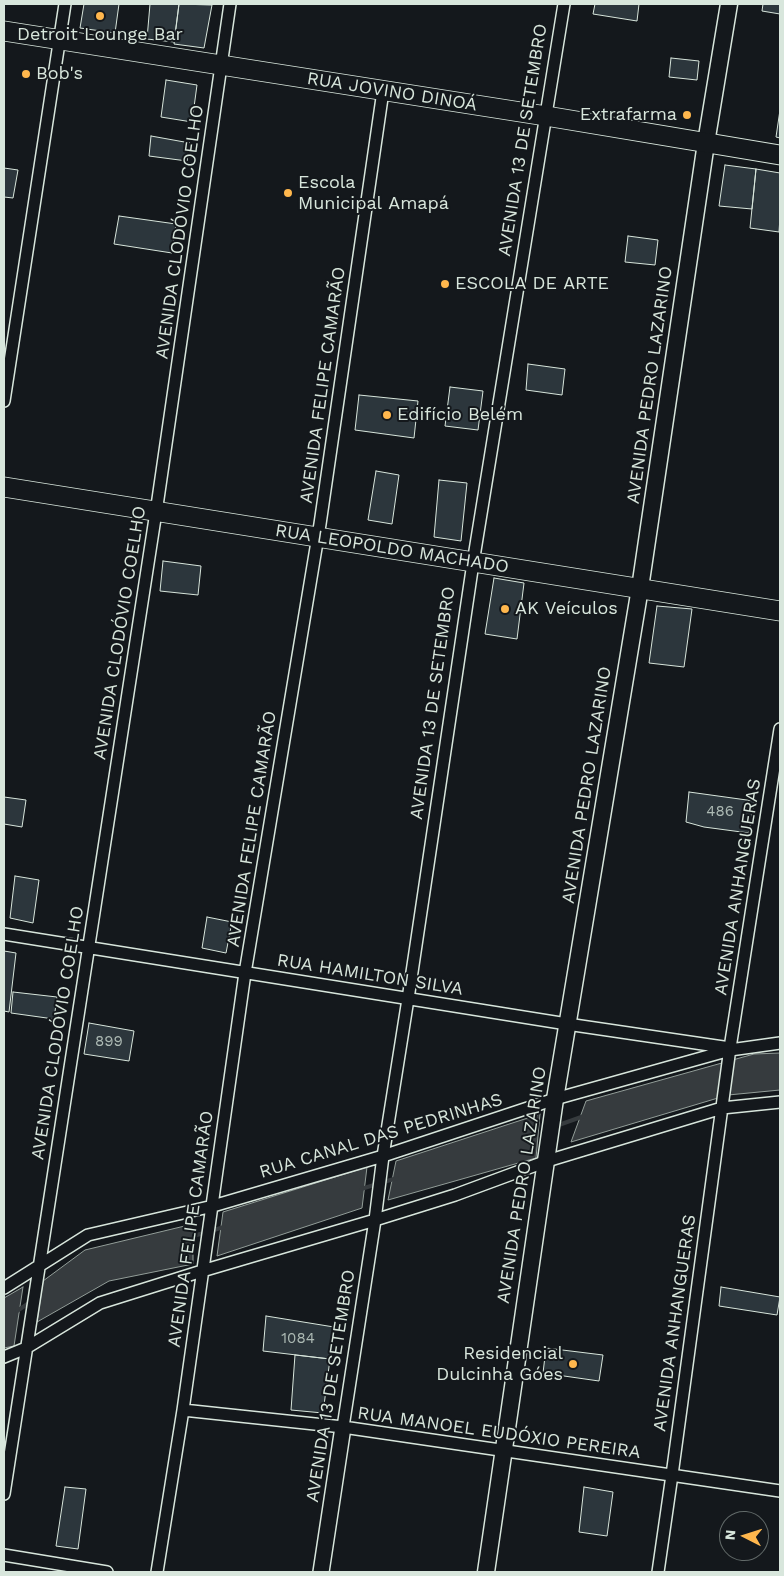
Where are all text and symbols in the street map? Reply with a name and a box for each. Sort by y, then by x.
marker: Detroit Lounge Bar [94,10,106,22]
street label: AVENIDA 13 DE SETEMBRO [494,22,552,258]
place label: Detroit Lounge Bar [17,24,183,46]
place label: Bob's [36,63,83,85]
marker: Bob's [20,68,32,80]
street label: RUA JOVINO DINOÁ [305,68,479,116]
street label: AVENIDA CLODÓVIO COELHO [151,103,209,361]
place label: Extrafarma [580,104,677,126]
marker: Extrafarma [681,109,693,121]
place label: Escola Municipal Amapá [298,172,449,214]
marker: Escola Municipal Amapá [282,187,294,199]
street label: AVENIDA FELIPE CAMARÃO [296,265,350,505]
street label: AVENIDA PEDRO LAZARINO [623,265,677,505]
place label: ESCOLA DE ARTE [455,273,609,295]
marker: ESCOLA DE ARTE [439,278,451,290]
place label: Edifício Belém [397,404,523,426]
marker: Edifício Belém [381,409,393,421]
street label: AVENIDA CLODÓVIO COELHO [89,505,151,761]
street label: RUA LEOPOLDO MACHADO [274,520,510,578]
street label: AVENIDA 13 DE SETEMBRO [406,585,460,821]
place label: AK Veículos [515,598,618,620]
marker: AK Veículos [499,603,511,615]
street label: AVENIDA PEDRO LAZARINO [558,665,616,905]
street label: AVENIDA FELIPE CAMARÃO [223,709,281,949]
street label: AVENIDA ANHANGUERAS [710,777,766,997]
house number: 486 [706,803,734,821]
street label: AVENIDA CLODÓVIO COELHO [27,905,89,1161]
street label: RUA HAMILTON SILVA [275,950,465,1000]
house number: 899 [95,1033,123,1051]
street label: AVENIDA PEDRO LAZARINO [493,1065,551,1305]
street label: RUA CANAL DAS PEDRINHAS [257,1089,505,1183]
street label: AVENIDA FELIPE CAMARÃO [164,1109,218,1349]
street label: AVENIDA ANHANGUERAS [649,1213,701,1433]
street label: AVENIDA 13 DE SETEMBRO [302,1268,360,1504]
house number: 1084 [281,1330,315,1348]
place label: Residencial Dulcinha Góes [436,1343,563,1386]
marker: Residencial Dulcinha Góes [567,1358,579,1370]
street label: RUA MANOEL EUDÓXIO PEREIRA [356,1402,642,1464]
north arrow [719,1511,769,1561]
text: N [722,1529,738,1541]

